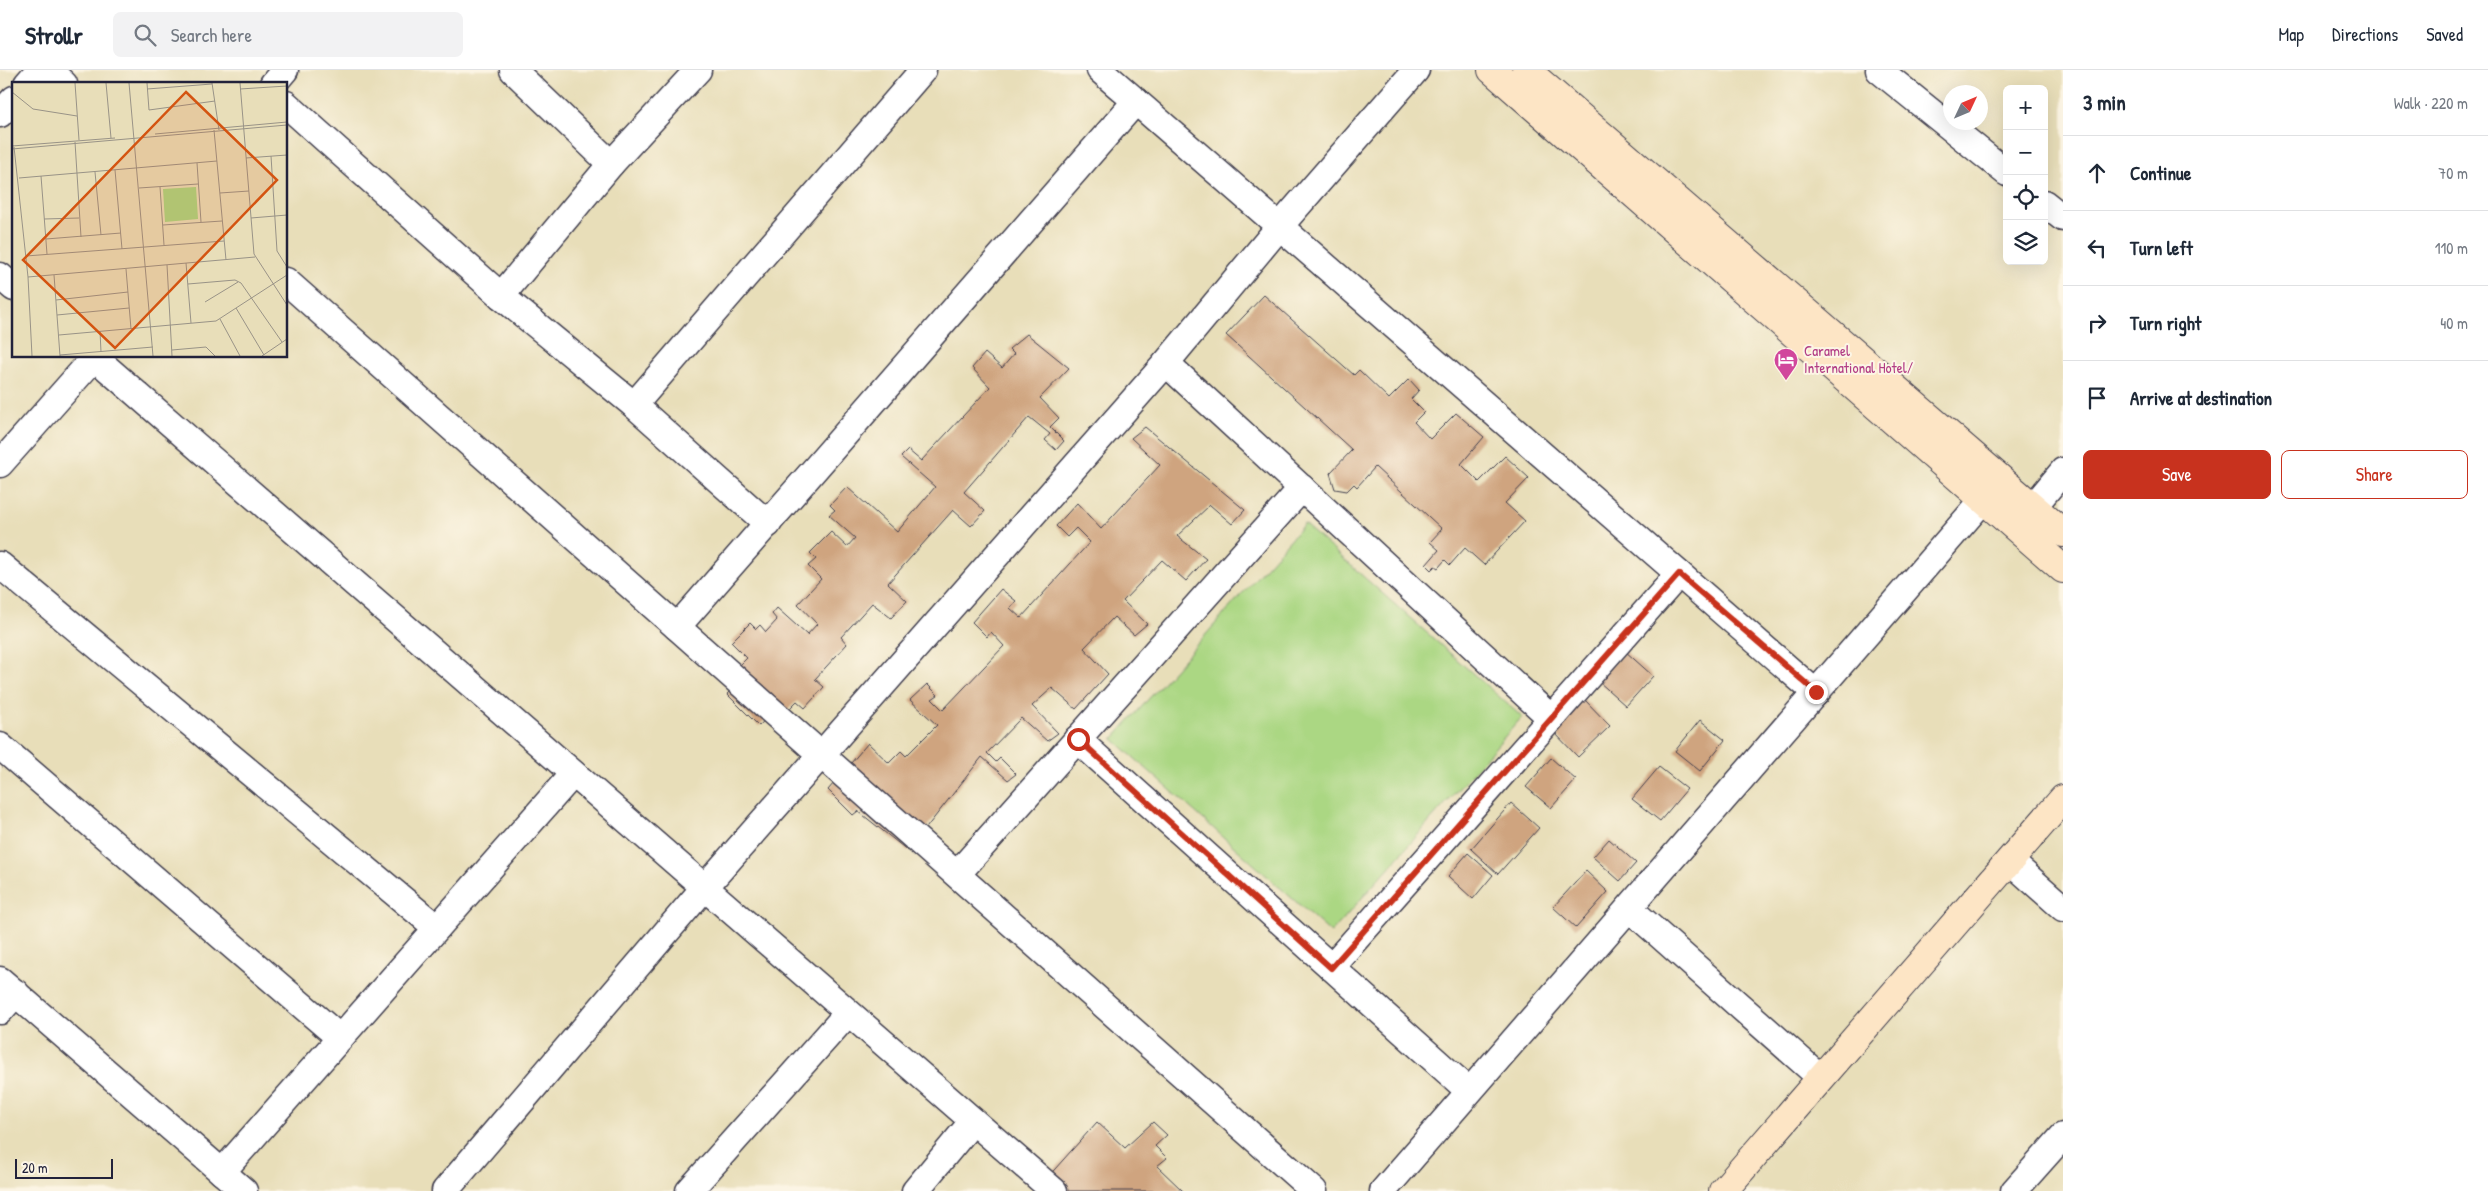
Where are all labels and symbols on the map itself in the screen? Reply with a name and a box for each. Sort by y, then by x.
inset map [12,82,288,358]
north arrow [1943,85,1988,130]
place label: Caramel International Hotel/ [1804,340,1913,378]
hotel icon: Caramel International Hotel/ [1773,347,1799,381]
route end [1805,681,1828,704]
route start [1067,728,1090,751]
scale bar [15,1156,112,1179]

